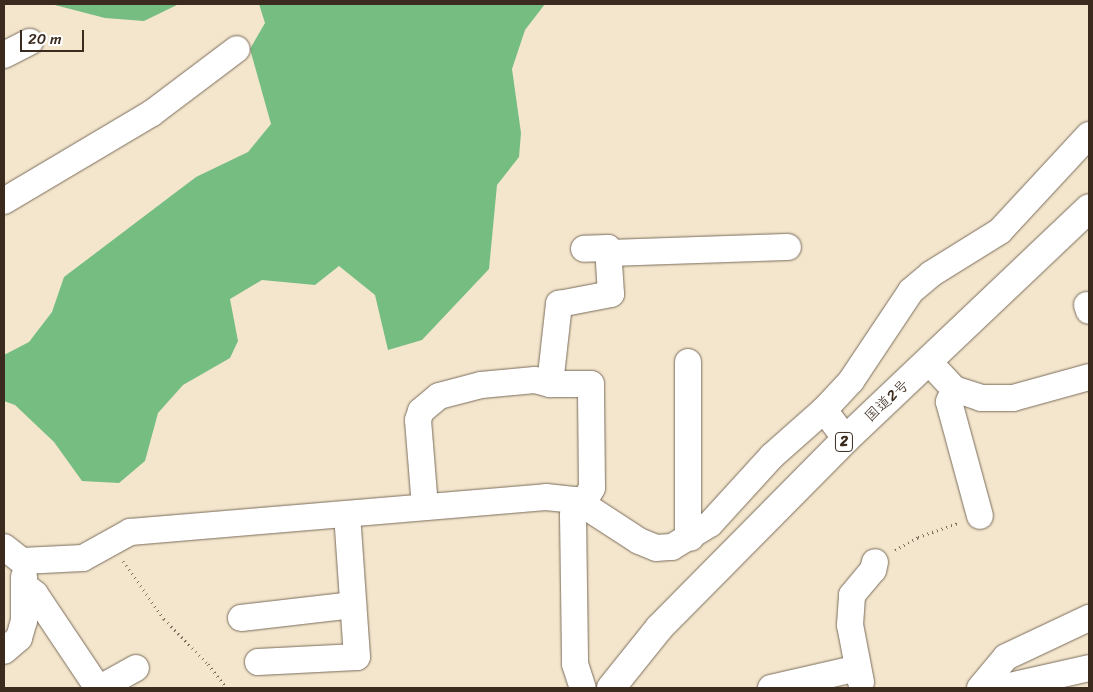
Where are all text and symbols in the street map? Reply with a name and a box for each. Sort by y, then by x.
scale bar [22,20,86,52]
text: 20 m [28,26,62,52]
street label: 国道2号 [861,376,913,426]
road number: 2 [834,431,854,454]

